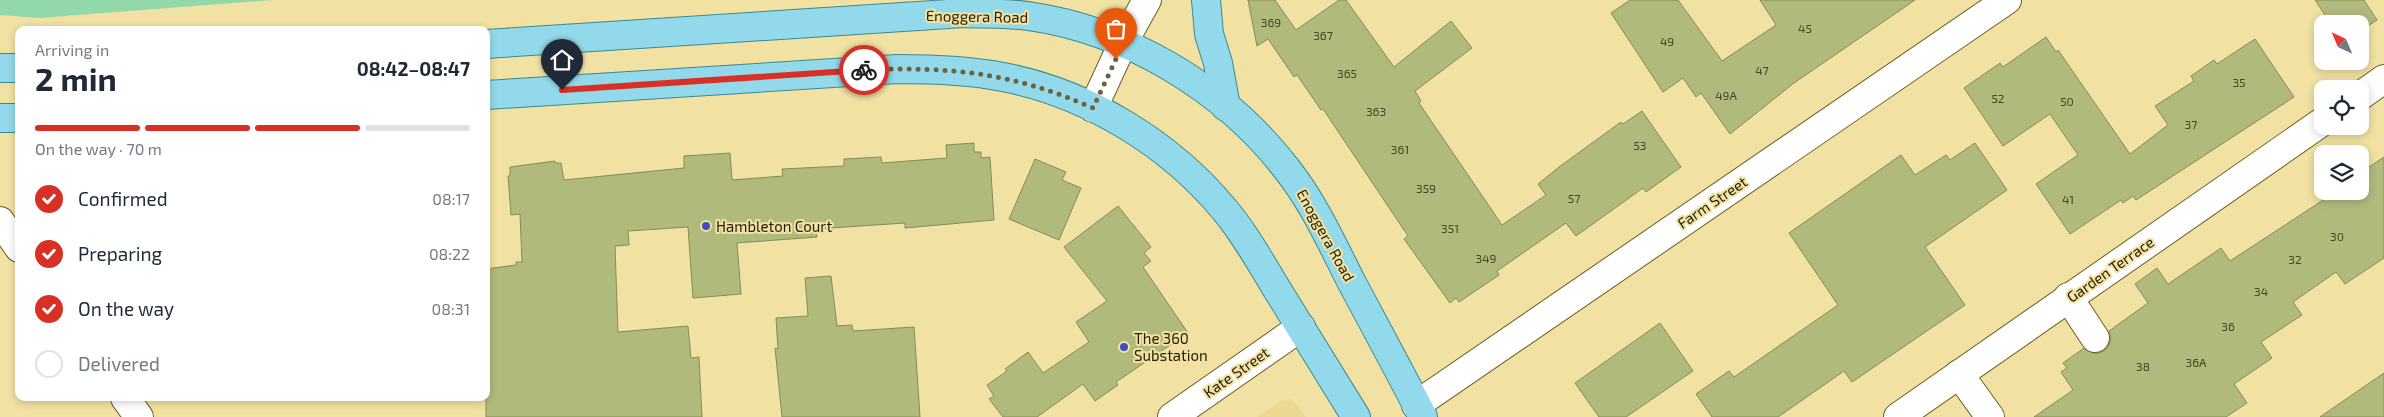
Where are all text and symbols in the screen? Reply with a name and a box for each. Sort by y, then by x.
street label: Enoggera Road [926,6,1028,26]
pin [1095,8,1137,59]
icon: bag [1102,15,1130,43]
house number: 369 [1261,15,1281,29]
north arrow [2314,15,2369,70]
map controls [2314,15,2369,200]
house number: 45 [1798,21,1812,35]
house number: 367 [1313,28,1333,42]
house number: 49 [1660,34,1674,48]
pin [541,39,583,90]
text: Arriving in [35,40,109,59]
courier [839,45,889,95]
icon: home [548,46,576,74]
icon: bike [850,56,878,84]
text: 08:42–08:47 [357,57,470,80]
text: 2 min [35,59,117,97]
house number: 47 [1755,63,1769,77]
house number: 365 [1337,66,1357,80]
house number: 35 [2232,75,2246,89]
button: locate [2314,80,2369,135]
house number: 49A [1715,88,1737,102]
house number: 52 [1991,91,2005,105]
house number: 50 [2060,94,2074,108]
house number: 363 [1366,104,1386,118]
house number: 37 [2185,117,2197,131]
house number: 53 [1633,138,1647,152]
text: On the way · 70 m [35,139,162,158]
house number: 361 [1391,142,1409,156]
button: layers [2314,145,2369,200]
street label: Farm Street [1674,172,1750,232]
house number: 359 [1416,181,1436,195]
icon: check [35,185,63,213]
street label: Enoggera Road [1293,186,1359,284]
text: Confirmed [78,187,168,210]
text: 08:17 [432,189,470,208]
house number: 57 [1568,191,1580,205]
house number: 41 [2062,192,2074,206]
place label: Hambleton Court [716,217,832,235]
marker: Hambleton Court [700,220,712,232]
house number: 351 [1441,221,1459,235]
house number: 30 [2330,229,2344,243]
street label: Garden Terrace [2063,232,2157,306]
icon: check [35,240,63,268]
text: Preparing [78,242,162,265]
text: 08:22 [429,244,470,263]
house number: 349 [1476,251,1497,265]
house number: 32 [2288,252,2302,266]
house number: 34 [2254,284,2268,298]
icon: check [35,295,63,323]
text: On the way [78,297,174,320]
text: 08:31 [432,299,470,318]
house number: 36 [2221,319,2235,333]
place label: The 360 Substation [1134,329,1208,364]
marker: The 360 Substation [1118,341,1130,353]
street label: Kate Street [1200,343,1272,401]
text: Delivered [78,352,160,375]
house number: 36A [2185,355,2207,369]
house number: 38 [2136,359,2150,373]

